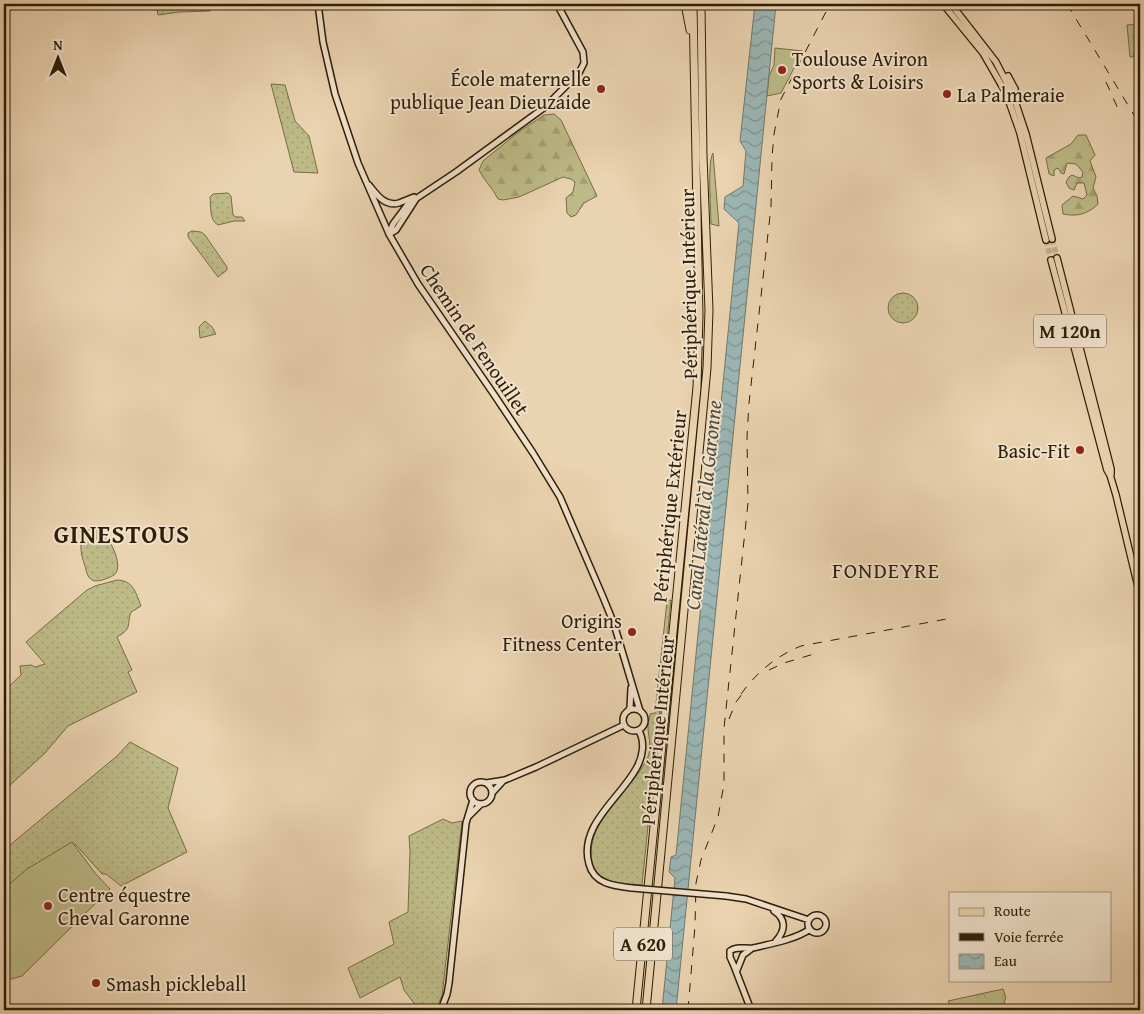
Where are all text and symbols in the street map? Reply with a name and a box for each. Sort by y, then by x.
north arrow [32,32,82,82]
text: N [53,35,63,55]
place label: Toulouse Aviron Sports & Loisirs [792,44,928,96]
place label: École maternelle publique Jean Dieuzaide [390,64,591,116]
marker: Toulouse Aviron Sports & Loisirs [776,64,788,76]
place label: La Palmeraie [957,80,1065,109]
marker: École maternelle publique Jean Dieuzaide [595,83,607,95]
marker: La Palmeraie [941,88,953,100]
street label: Périphérique Intérieur [672,188,704,380]
street label: Chemin de Fenouillet [413,257,537,421]
road number: M 120n [1034,314,1106,348]
water label: Canal Latéral à la Garonne [677,399,729,611]
street label: Périphérique Extérieur [644,408,694,604]
place label: Basic-Fit [997,436,1070,465]
marker: Basic-Fit [1074,444,1086,456]
district label: GINESTOUS [54,516,190,552]
district label: FONDEYRE [832,554,940,586]
place label: Origins Fitness Center [502,606,622,658]
marker: Origins Fitness Center [626,626,638,638]
street label: Périphérique Intérieur [633,634,681,826]
place label: Centre équestre Cheval Garonne [58,880,191,932]
legend [949,892,1112,982]
marker: Centre équestre Cheval Garonne [42,900,54,912]
text: Route [994,900,1031,921]
text: Voie ferrée [994,926,1063,947]
road number: A 620 [614,928,672,961]
text: Eau [994,950,1018,971]
place label: Smash pickleball [106,969,247,998]
marker: Smash pickleball [90,977,102,989]

